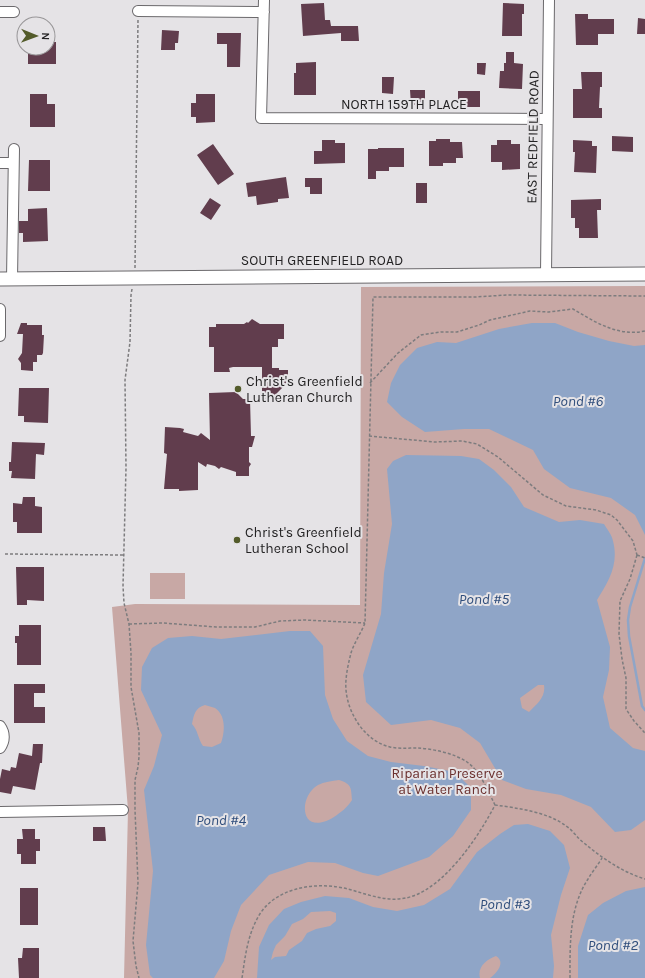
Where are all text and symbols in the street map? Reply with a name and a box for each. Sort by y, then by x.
north arrow [16,16,56,56]
text: N [39,32,52,40]
street label: EAST REDFIELD ROAD [523,70,543,204]
street label: NORTH 159TH PLACE [341,96,467,113]
street label: SOUTH GREENFIELD ROAD [241,252,403,269]
place label: Christ's Greenfield Lutheran Church [246,373,363,406]
marker: Christ's Greenfield Lutheran Church [233,384,243,394]
water label: Pond #6 [553,392,603,410]
place label: Christ's Greenfield Lutheran School [245,524,362,557]
marker: Christ's Greenfield Lutheran School [232,535,242,545]
water label: Pond #5 [459,590,510,608]
park label: Riparian Preserve at Water Ranch [391,765,503,798]
water label: Pond #4 [196,811,247,829]
water label: Pond #3 [480,895,530,913]
water label: Pond #2 [588,936,638,954]

